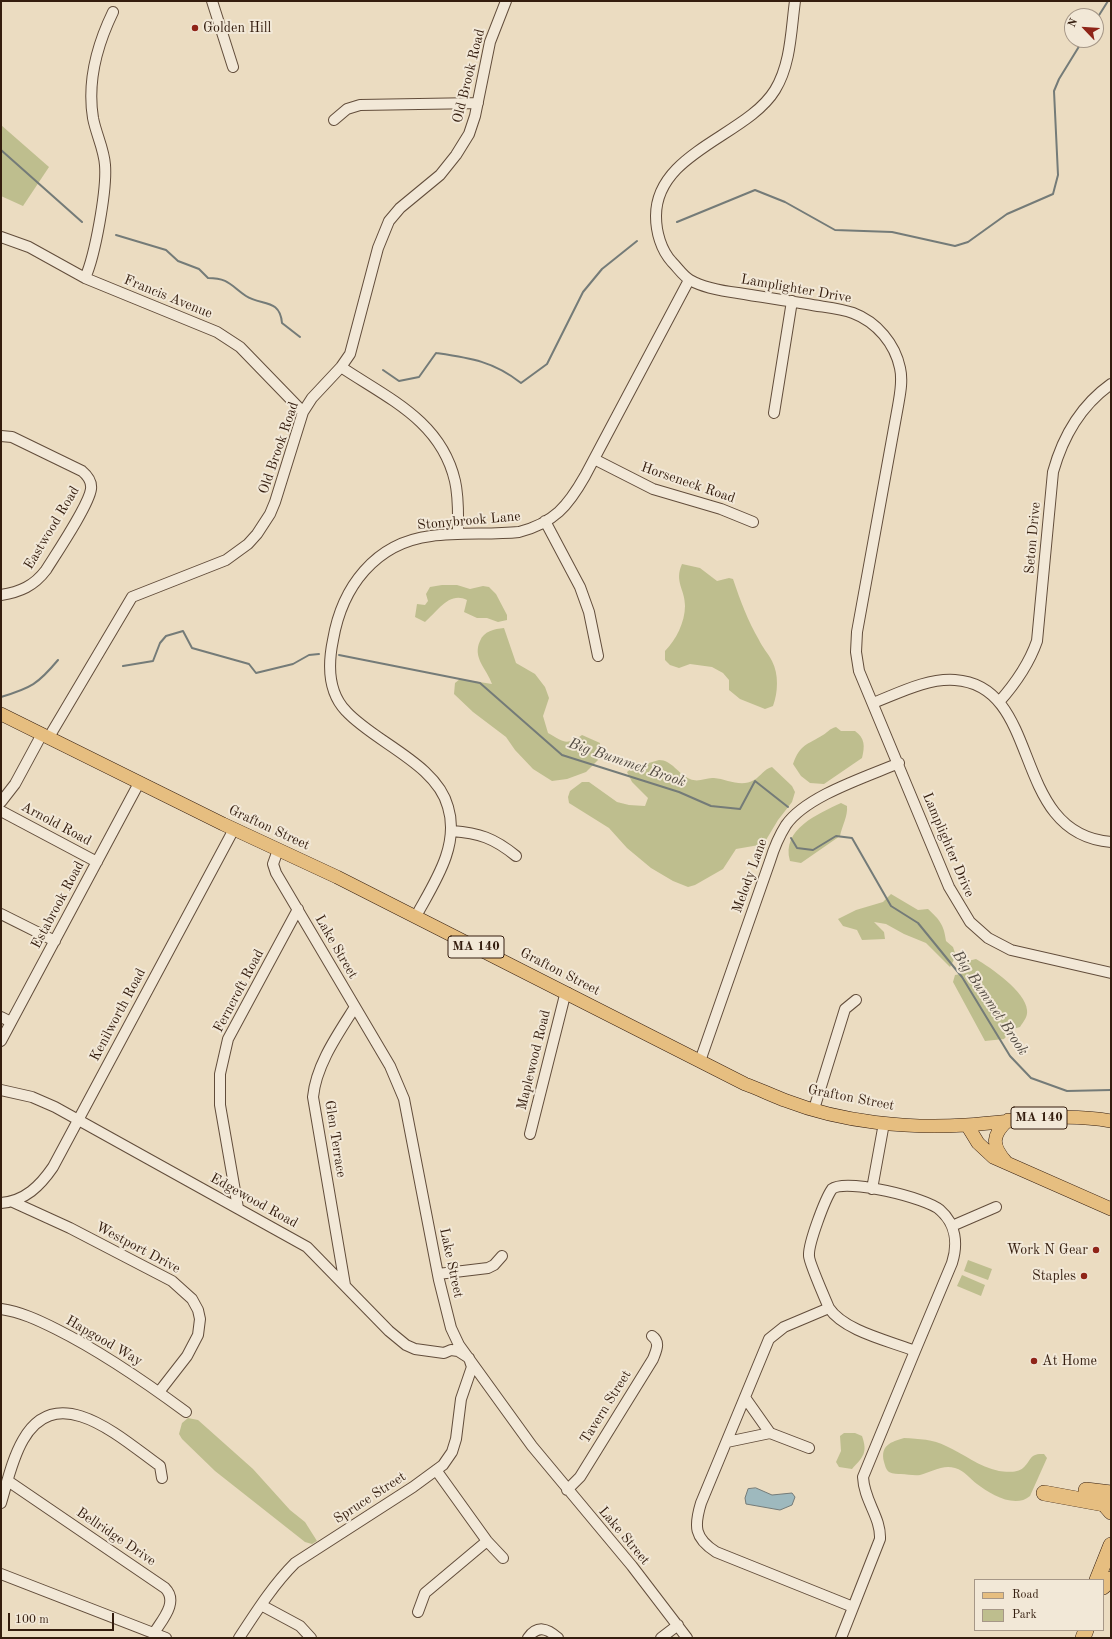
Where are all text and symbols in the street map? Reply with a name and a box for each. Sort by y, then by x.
north arrow [1064,8,1104,48]
text: N [1067,17,1080,29]
place label: Golden Hill [203,20,271,36]
marker: Golden Hill [190,23,200,33]
street label: Old Brook Road [449,27,489,125]
street label: Lamplighter Drive [739,271,853,307]
street label: Francis Avenue [121,272,215,322]
street label: Old Brook Road [255,400,303,496]
street label: Horseneck Road [639,459,737,507]
street label: Eastwood Road [21,483,83,573]
street label: Seton Drive [1021,501,1045,575]
street label: Stonybrook Lane [417,508,521,534]
water label: Big Bummet Brook [566,734,688,792]
street label: Lamplighter Drive [918,790,978,900]
street label: Arnold Road [18,798,94,850]
street label: Grafton Street [226,802,312,854]
street label: Melody Lane [729,837,771,915]
street label: Estabrook Road [28,858,88,952]
street label: Lake Street [311,912,361,982]
road number: MA 140 [448,936,504,958]
street label: Grafton Street [517,945,603,999]
street label: Ferncroft Road [210,947,268,1035]
water label: Big Bummet Brook [948,947,1032,1059]
street label: Kenilworth Road [86,966,150,1064]
street label: Maplewood Road [513,1008,555,1112]
street label: Grafton Street [806,1081,896,1115]
street label: Glen Terrace [321,1099,349,1179]
road number: MA 140 [1011,1107,1067,1129]
street label: Edgewood Road [207,1170,301,1232]
street label: Westport Drive [93,1219,183,1277]
street label: Lake Street [435,1227,467,1299]
place label: Work N Gear [1007,1242,1088,1258]
marker: Work N Gear [1091,1245,1101,1255]
place label: Staples [1032,1268,1076,1284]
marker: Staples [1079,1271,1089,1281]
street label: Hapgood Way [63,1312,145,1370]
place label: At Home [1042,1353,1097,1369]
marker: At Home [1029,1356,1039,1366]
street label: Tavern Street [577,1367,635,1447]
street label: Spruce Street [331,1468,409,1528]
street label: Lake Street [595,1503,653,1569]
street label: Bellridge Drive [73,1504,159,1570]
legend [974,1579,1104,1631]
text: Road [1012,1589,1039,1601]
scale bar [10,1605,116,1631]
text: Park [1012,1609,1037,1621]
text: 100 m [15,1614,49,1626]

